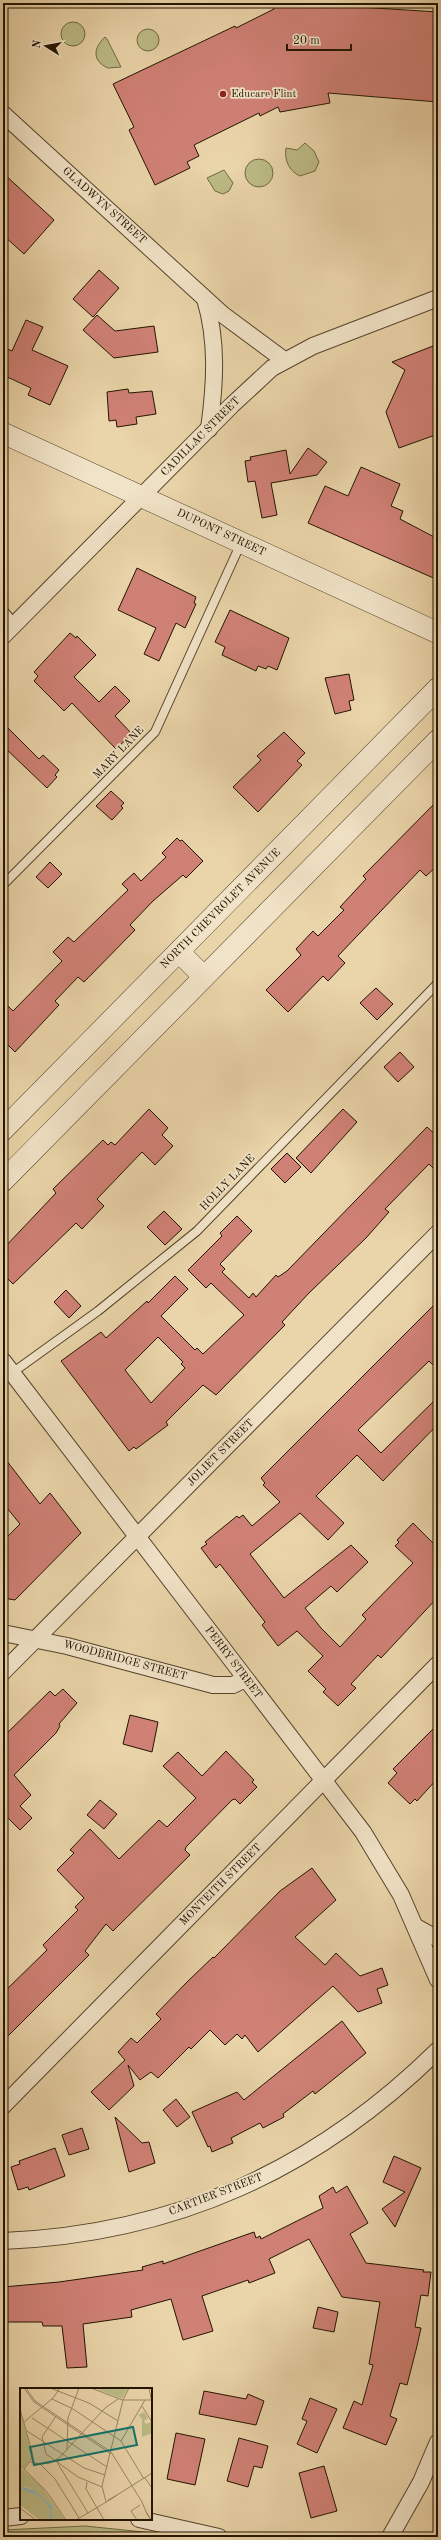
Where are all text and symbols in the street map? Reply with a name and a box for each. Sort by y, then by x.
north arrow [26,26,66,66]
scale bar [287,26,351,52]
text: 20 m [293,35,320,47]
text: N [31,39,44,50]
marker: Educare Flint [218,89,228,99]
place label: Educare Flint [231,89,296,100]
street label: GLADWYN STREET [60,166,148,247]
street label: CADILLAC STREET [159,395,243,479]
street label: DUPONT STREET [175,508,267,559]
street label: MARY LANE [91,725,147,781]
street label: NORTH CHEVROLET AVENUE [159,847,283,971]
street label: HOLLY LANE [199,1153,257,1213]
street label: JOLIET STREET [185,1417,257,1489]
street label: PERRY STREET [202,1625,264,1701]
street label: WOODBRIDGE STREET [62,1639,188,1683]
street label: MONTEITH STREET [178,1842,264,1928]
street label: CARTIER STREET [168,2172,264,2218]
inset map [20,2388,152,2520]

